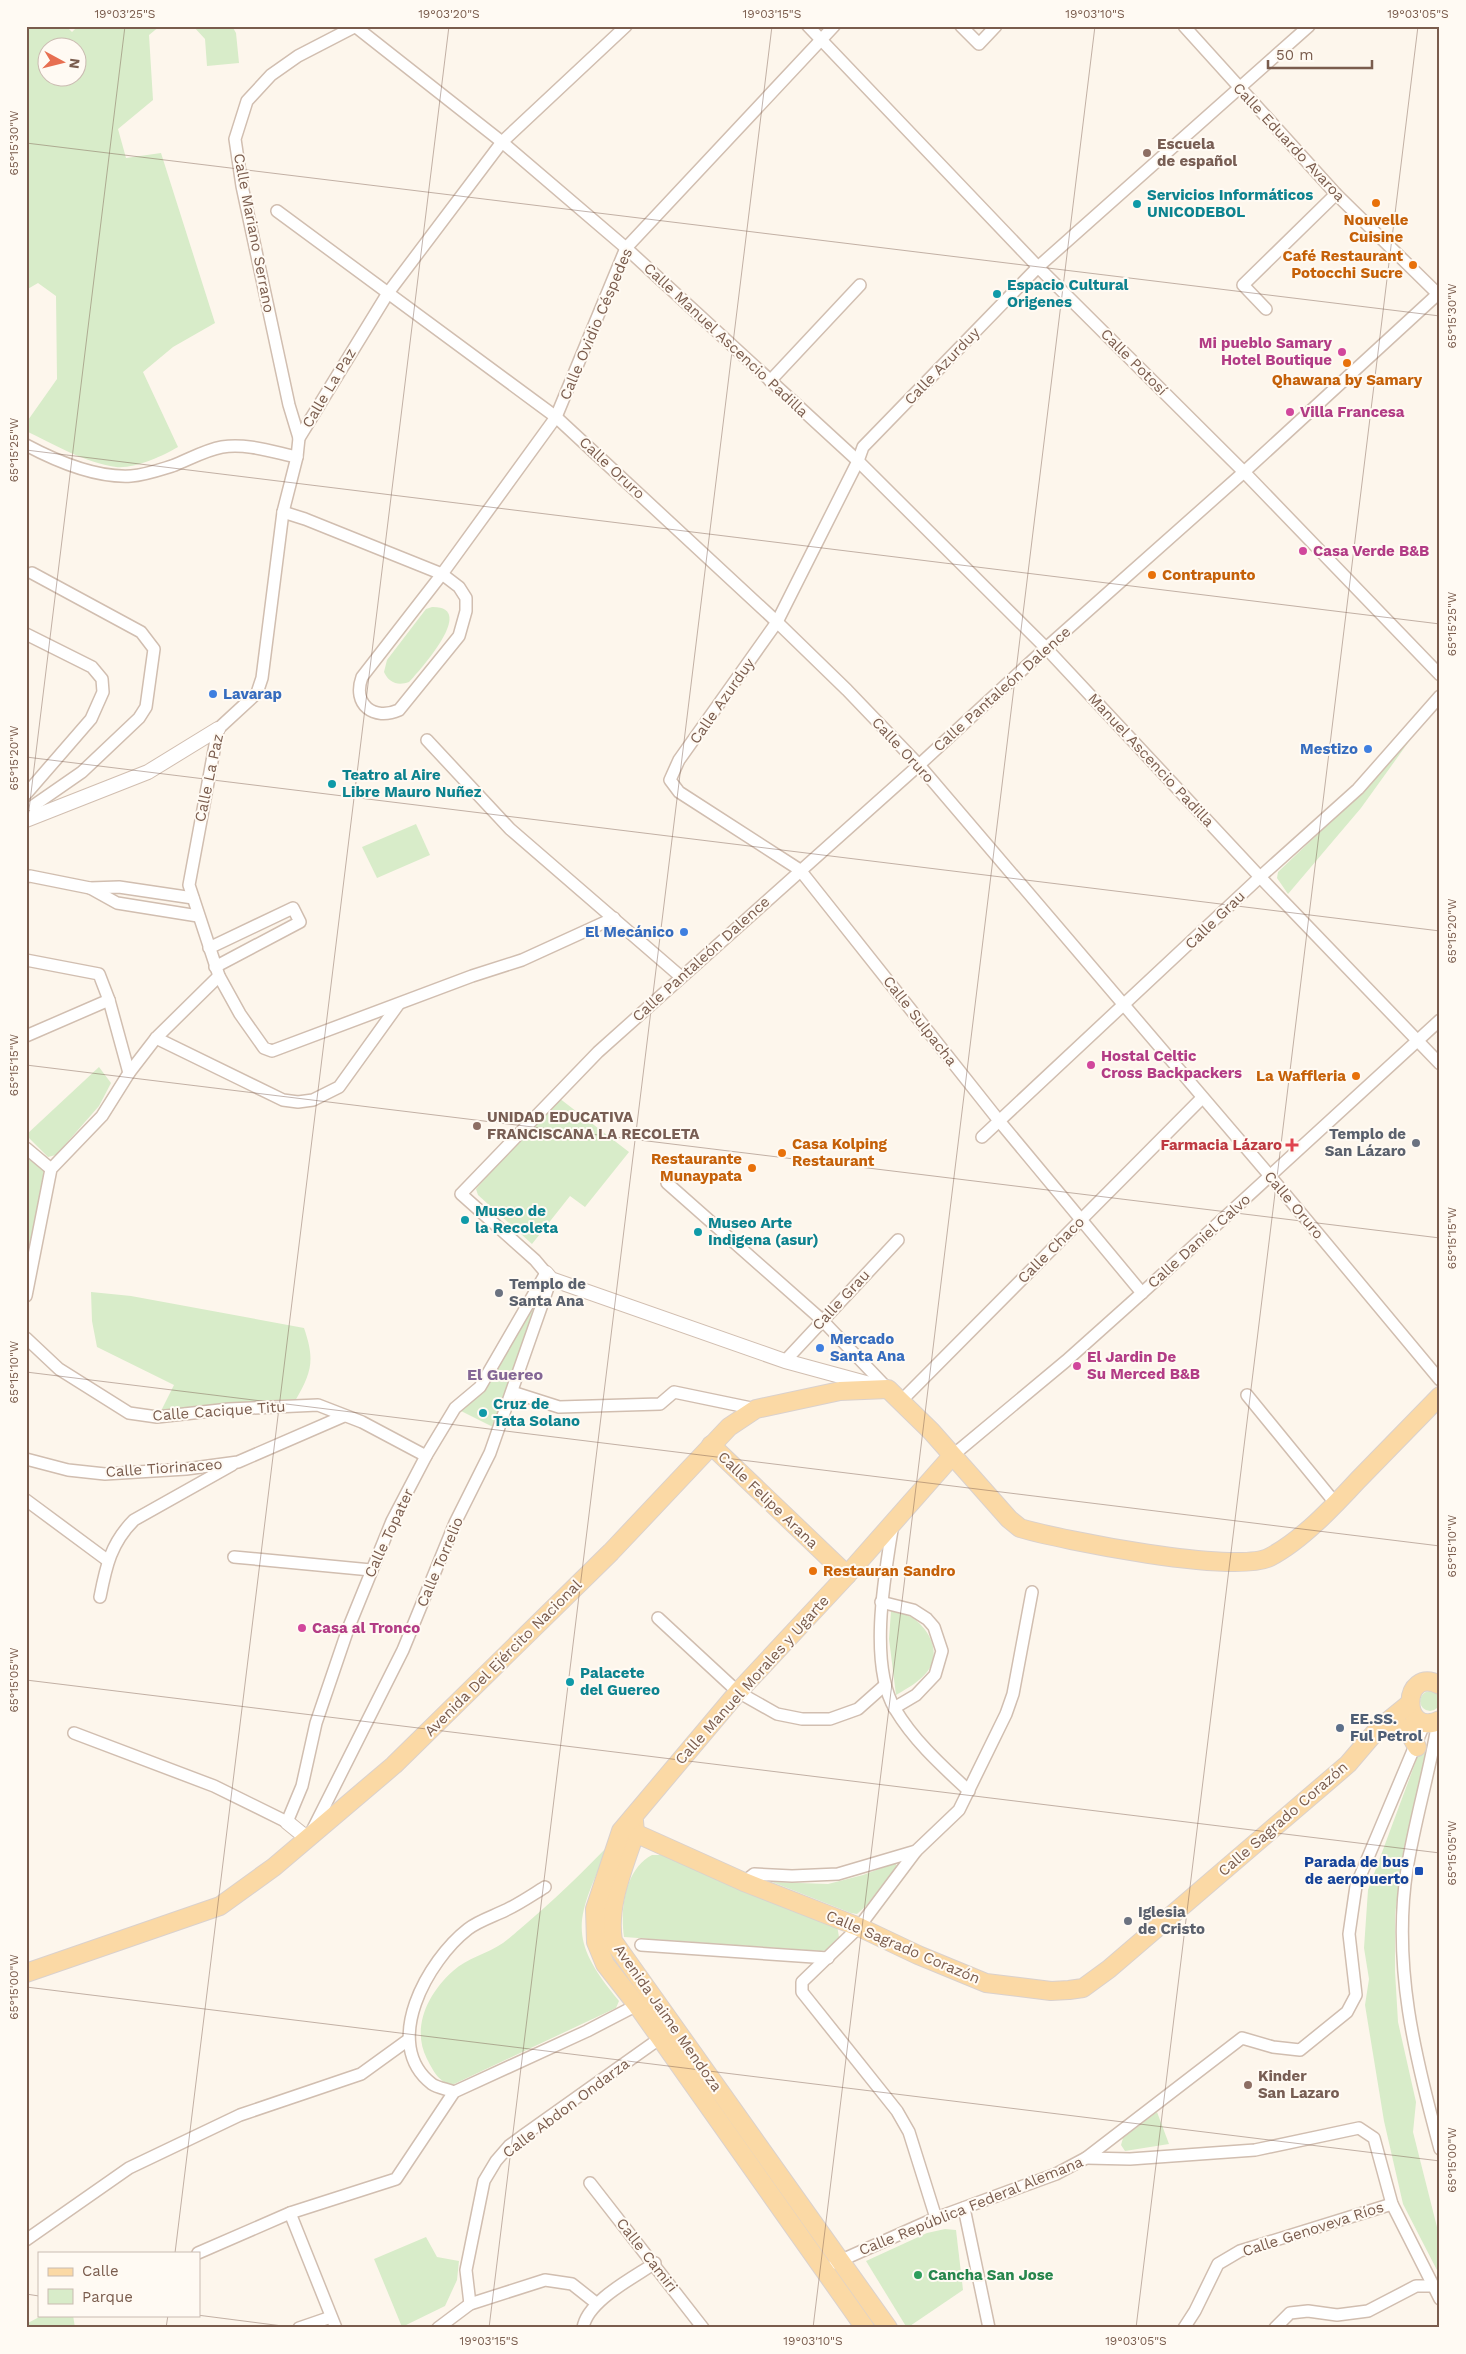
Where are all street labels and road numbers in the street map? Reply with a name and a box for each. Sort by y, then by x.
street label: Calle Eduardo Avaroa [1229,79,1349,205]
street label: Calle Mariano Serrano [230,152,278,314]
street label: Calle Ovidio Céspedes [556,245,636,403]
street label: Calle Manuel Ascencio Padilla [640,259,812,421]
street label: Calle Azurduy [901,323,984,408]
street label: Calle Potosí [1097,325,1171,399]
street label: Calle La Paz [298,345,360,431]
street label: Calle Oruro [575,433,649,503]
street label: Calle Pantaleón Dalence [930,622,1074,756]
street label: Calle Azurduy [686,654,758,747]
street label: Manuel Ascencio Padilla [1084,689,1218,831]
street label: Calle Oruro [868,713,938,787]
street label: Calle La Paz [191,732,227,824]
street label: Calle Grau [1181,887,1249,953]
street label: Calle Pantaleón Dalence [629,892,773,1026]
street label: Calle Sulpacha [879,972,961,1070]
street label: Calle Oruro [1260,1167,1328,1243]
street label: Calle Daniel Calvo [1144,1190,1254,1292]
street label: Calle Chaco [1014,1213,1088,1287]
street label: Calle Grau [808,1266,874,1334]
street label: Calle Cacique Titu [152,1397,286,1425]
street label: Calle Felipe Arana [714,1448,822,1553]
street label: Calle Tiorinaceo [105,1455,223,1481]
street label: Calle Topater [360,1486,418,1580]
street label: Calle Torrelio [413,1514,467,1610]
street label: Avenida Del Ejército Nacional [421,1576,585,1740]
street label: Calle Manuel Morales y Ugarte [671,1592,833,1768]
street label: Calle Sagrado Corazón [1215,1758,1351,1880]
street label: Calle Sagrado Corazón [823,1906,983,1988]
street label: Avenida Jaime Mendoza [610,1941,726,2096]
street label: Calle Abdon Ondarza [499,2054,633,2162]
street label: Calle República Federal Alemana [856,2152,1086,2259]
street label: Calle Genoveva Ríos [1240,2198,1386,2260]
street label: Calle Camiri [613,2214,681,2296]

